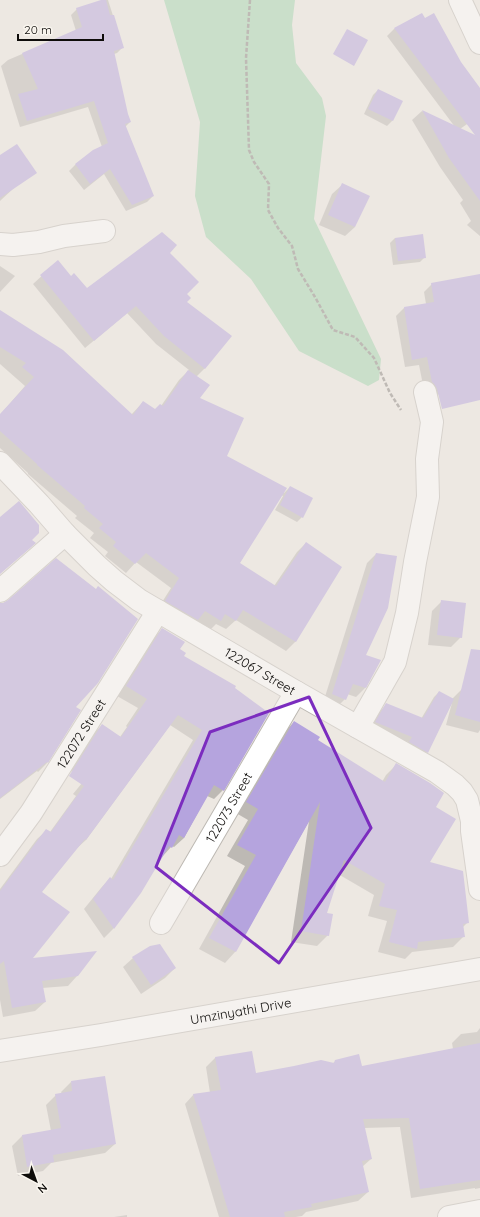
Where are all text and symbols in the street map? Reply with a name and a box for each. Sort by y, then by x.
scale bar [18,16,103,42]
text: 20 m [24,22,52,37]
street label: 122067 Street [222,644,299,698]
street label: 122072 Street [53,696,109,771]
street label: 122073 Street [202,769,255,845]
street label: Umzinyathi Drive [189,994,292,1027]
north arrow [16,1161,56,1201]
text: N [35,1181,50,1196]

